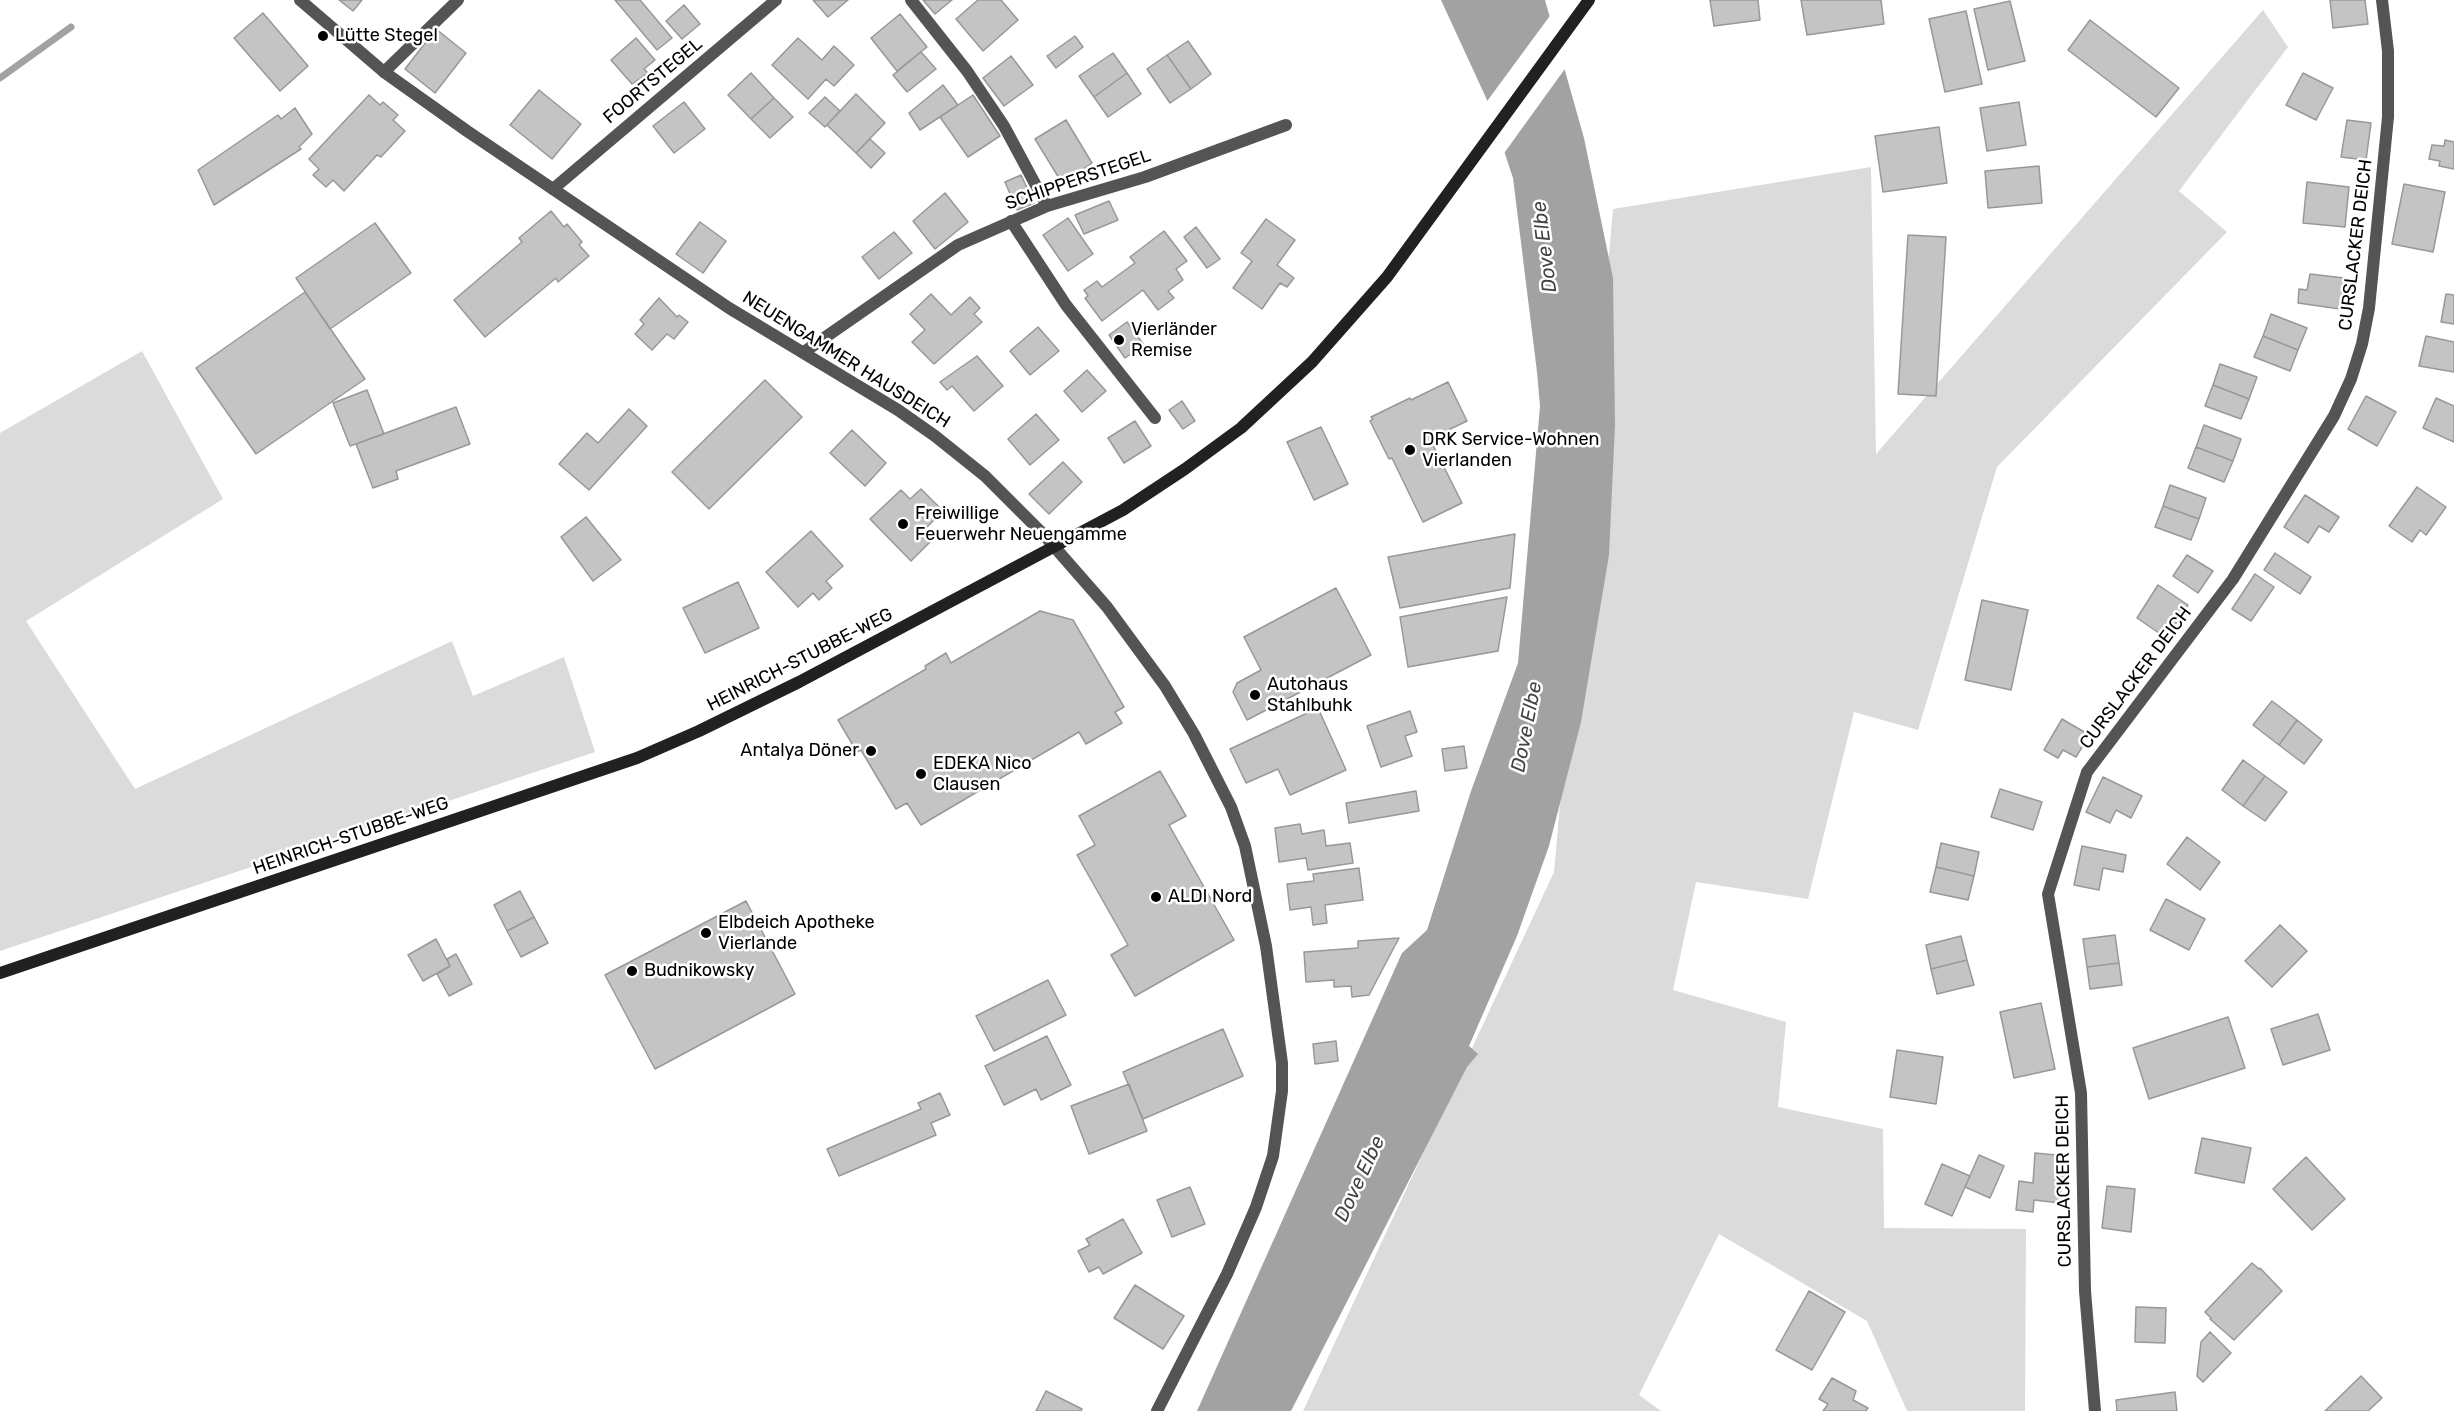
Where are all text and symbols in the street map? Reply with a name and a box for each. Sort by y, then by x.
place label: Lütte Stegel [335,25,438,47]
marker: Lütte Stegel [316,29,330,43]
street label: FOORTSTEGEL [599,33,707,129]
street label: SCHIPPERSTEGEL [1002,145,1154,215]
street label: CURSLACKER DEICH [2335,158,2377,332]
water label: Dove Elbe [1528,200,1562,294]
street label: NEUENGAMMER HAUSDEICH [738,287,954,433]
place label: Vierländer Remise [1131,319,1217,362]
marker: Vierländer Remise [1112,333,1126,347]
place label: DRK Service-Wohnen Vierlanden [1422,429,1599,472]
marker: DRK Service-Wohnen Vierlanden [1403,443,1417,457]
place label: Freiwillige Feuerwehr Neuengamme [915,503,1127,546]
marker: Freiwillige Feuerwehr Neuengamme [896,517,910,531]
street label: CURSLACKER DEICH [2075,603,2197,753]
street label: HEINRICH-STUBBE-WEG [703,604,897,716]
place label: Autohaus Stahlbuhk [1267,674,1352,716]
water label: Dove Elbe [1506,680,1548,774]
marker: Autohaus Stahlbuhk [1248,688,1262,702]
place label: Antalya Döner [740,740,859,762]
marker: Antalya Döner [864,744,878,758]
place label: EDEKA Nico Clausen [933,753,1032,795]
marker: EDEKA Nico Clausen [914,767,928,781]
street label: HEINRICH-STUBBE-WEG [250,792,452,880]
place label: ALDI Nord [1168,886,1252,908]
marker: ALDI Nord [1149,890,1163,904]
place label: Elbdeich Apotheke Vierlande [718,912,874,954]
marker: Elbdeich Apotheke Vierlande [699,926,713,940]
place label: Budnikowsky [644,960,754,982]
marker: Budnikowsky [625,964,639,978]
street label: CURSLACKER DEICH [2052,1095,2076,1267]
water label: Dove Elbe [1330,1132,1390,1226]

